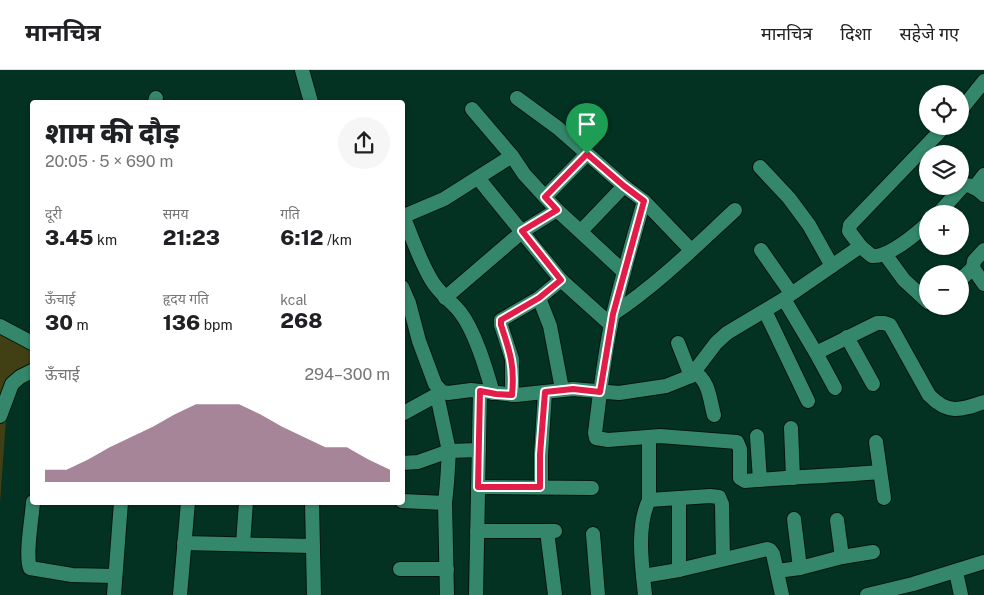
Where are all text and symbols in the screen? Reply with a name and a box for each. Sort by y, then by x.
text: मानचित्र [25,18,101,46]
text: मानचित्र [761,23,812,44]
text: दिशा [840,23,871,44]
text: सहेजे गए [899,23,959,44]
map controls [919,85,969,315]
button: locate [919,85,969,135]
pin [566,103,608,154]
icon: arrive [573,110,601,138]
text: शाम की दौड़ [45,116,179,149]
button: share [338,117,390,169]
button: layers [919,145,969,195]
text: 20:05 · 5 × 690 m [45,152,173,171]
button: + [919,205,969,255]
text: दूरी [45,206,62,222]
text: समय [163,206,189,222]
text: गति [280,206,300,222]
text: 3.45 [45,225,94,250]
text: 21:23 [163,225,220,250]
text: 6:12 [280,225,324,250]
text: km [94,232,117,248]
text: /km [324,232,352,248]
button: − [919,265,969,315]
text: ऊँचाई [45,291,75,307]
text: हृदय गति [163,291,209,307]
text: kcal [280,292,307,308]
text: 268 [280,308,323,333]
text: 30 [45,310,73,335]
text: 136 [163,310,200,335]
text: m [73,317,89,333]
text: bpm [200,317,233,333]
text: ऊँचाई [45,365,80,384]
text: 294–300 m [304,365,390,384]

